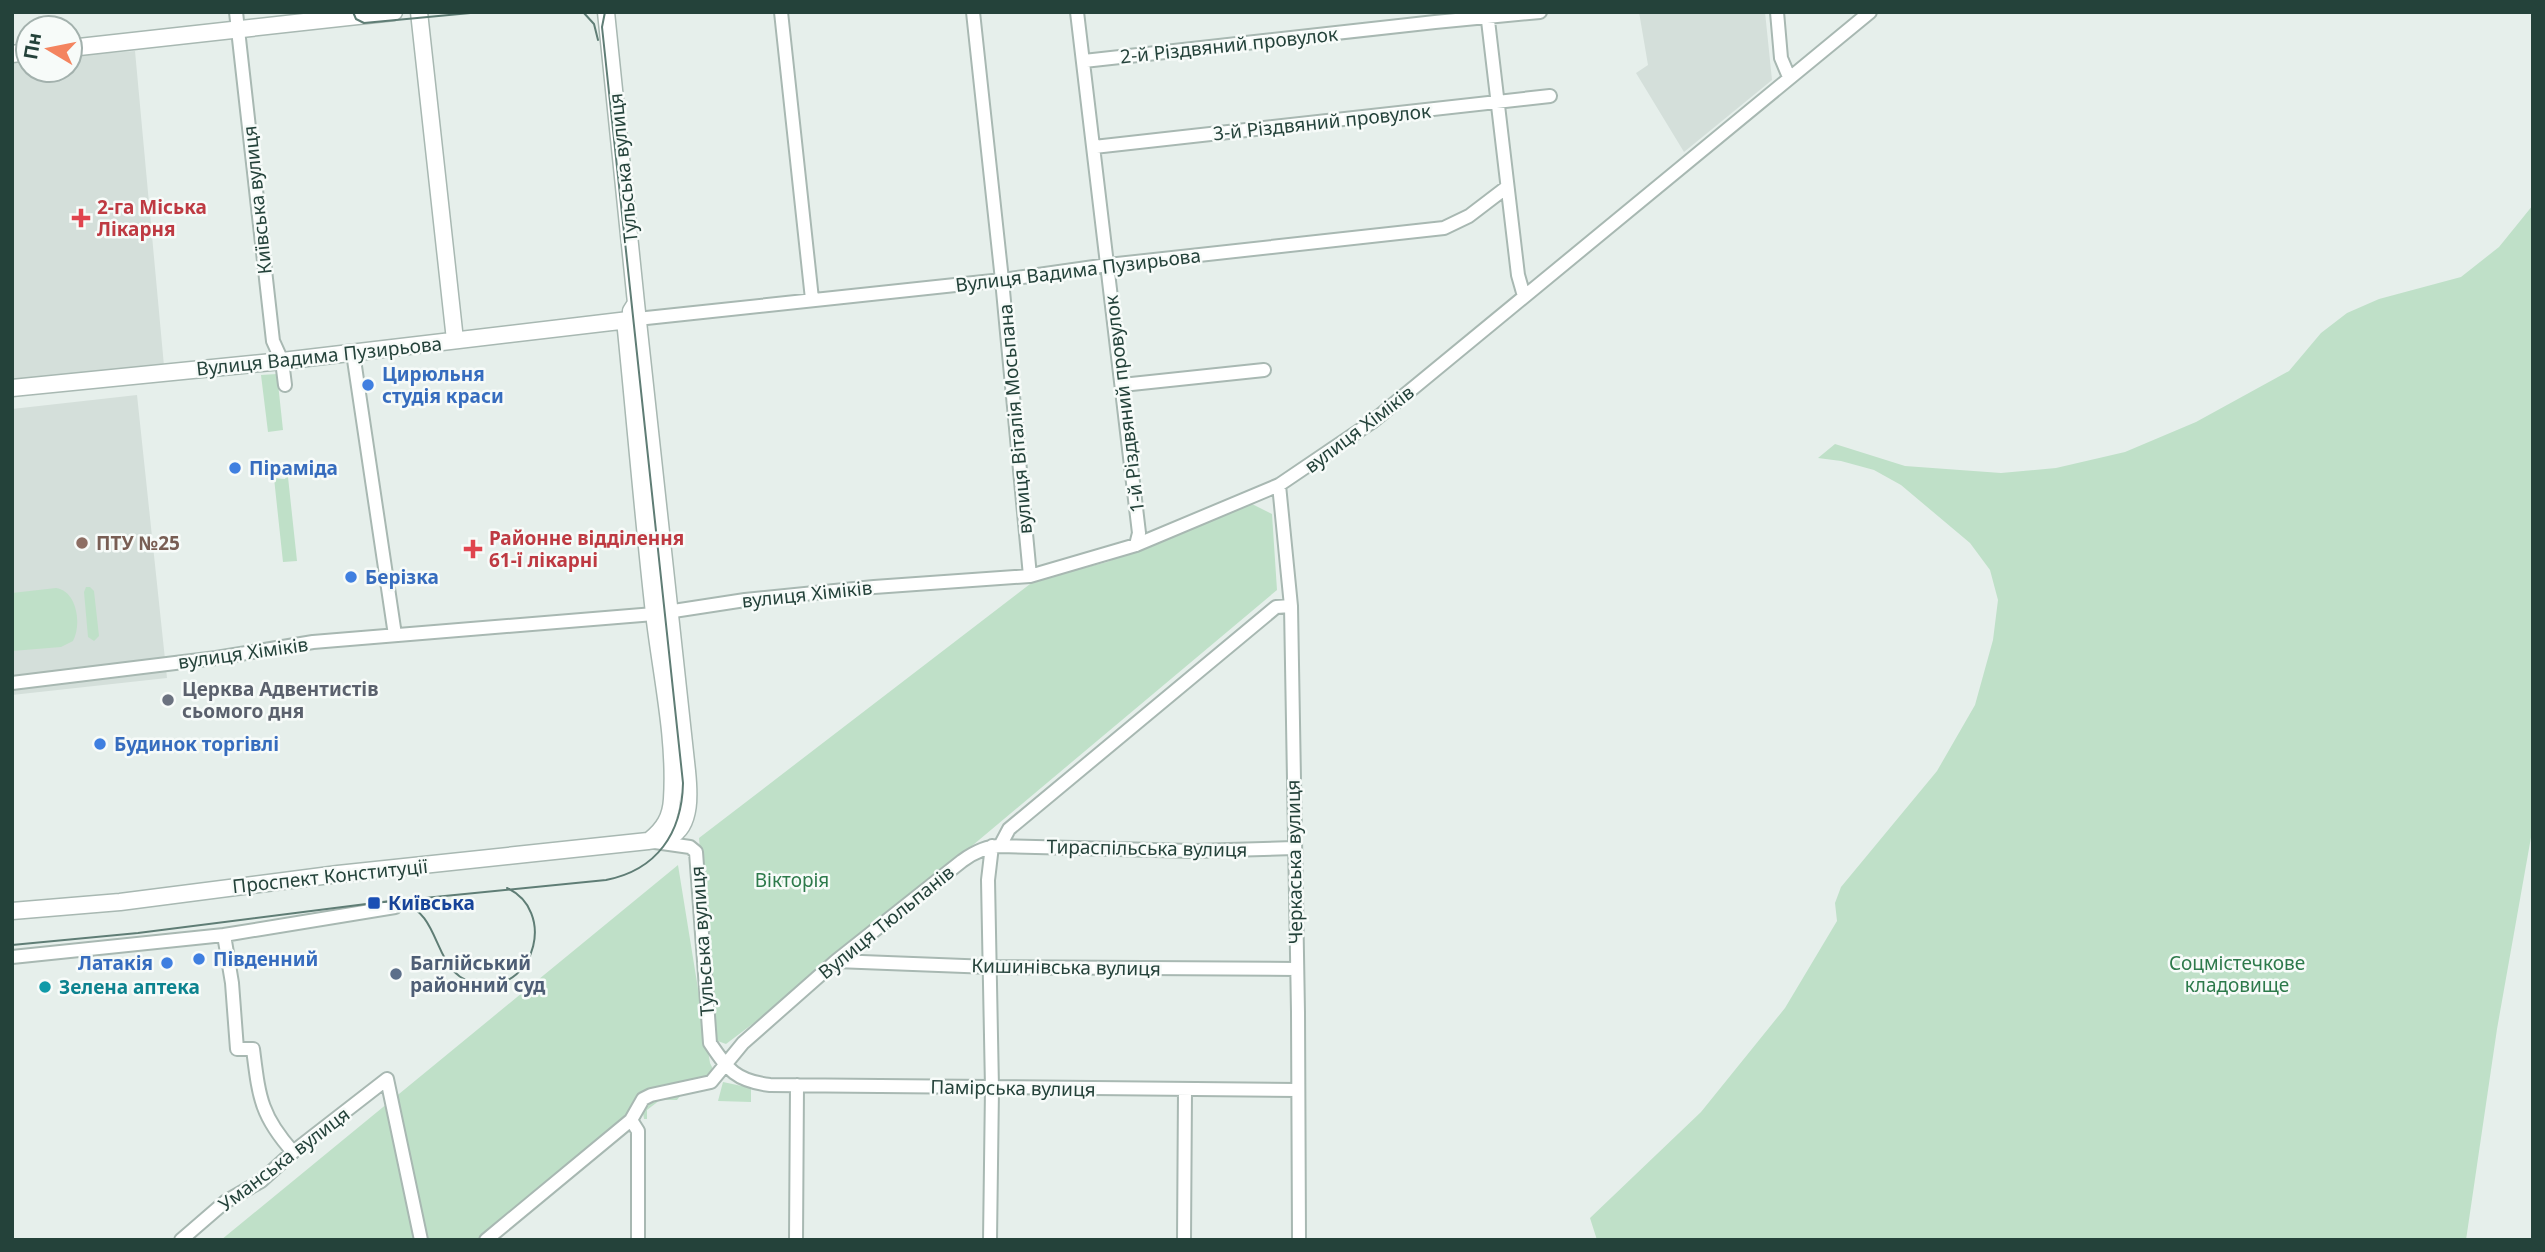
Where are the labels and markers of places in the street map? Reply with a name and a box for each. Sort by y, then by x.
place label: 2-га Міська Лікарня [97,194,207,242]
marker: 2-га Міська Лікарня [71,208,91,228]
place label: Цирюльня студія краси [382,361,504,409]
marker: Цирюльня студія краси [360,377,376,393]
place label: Піраміда [249,455,338,481]
marker: Піраміда [227,460,243,476]
place label: Районне відділення 61-ї лікарні [489,525,684,573]
place label: ПТУ №25 [96,530,180,556]
marker: ПТУ №25 [74,535,90,551]
marker: Районне відділення 61-ї лікарні [463,539,483,559]
place label: Берізка [365,564,439,590]
marker: Берізка [343,569,359,585]
place label: Церква Адвентистів сьомого дня [182,676,378,724]
marker: Церква Адвентистів сьомого дня [160,692,176,708]
place label: Будинок торгівлі [114,731,279,757]
marker: Будинок торгівлі [92,736,108,752]
place label: Київська [388,890,475,916]
marker: Київська [366,895,382,911]
place label: Південний [213,946,318,972]
place label: Латакія [78,950,153,976]
place label: Баглійський районний суд [410,950,545,998]
marker: Південний [191,951,207,967]
marker: Латакія [159,955,175,971]
marker: Баглійський районний суд [388,966,404,982]
place label: Зелена аптека [59,974,200,1000]
marker: Зелена аптека [37,979,53,995]

